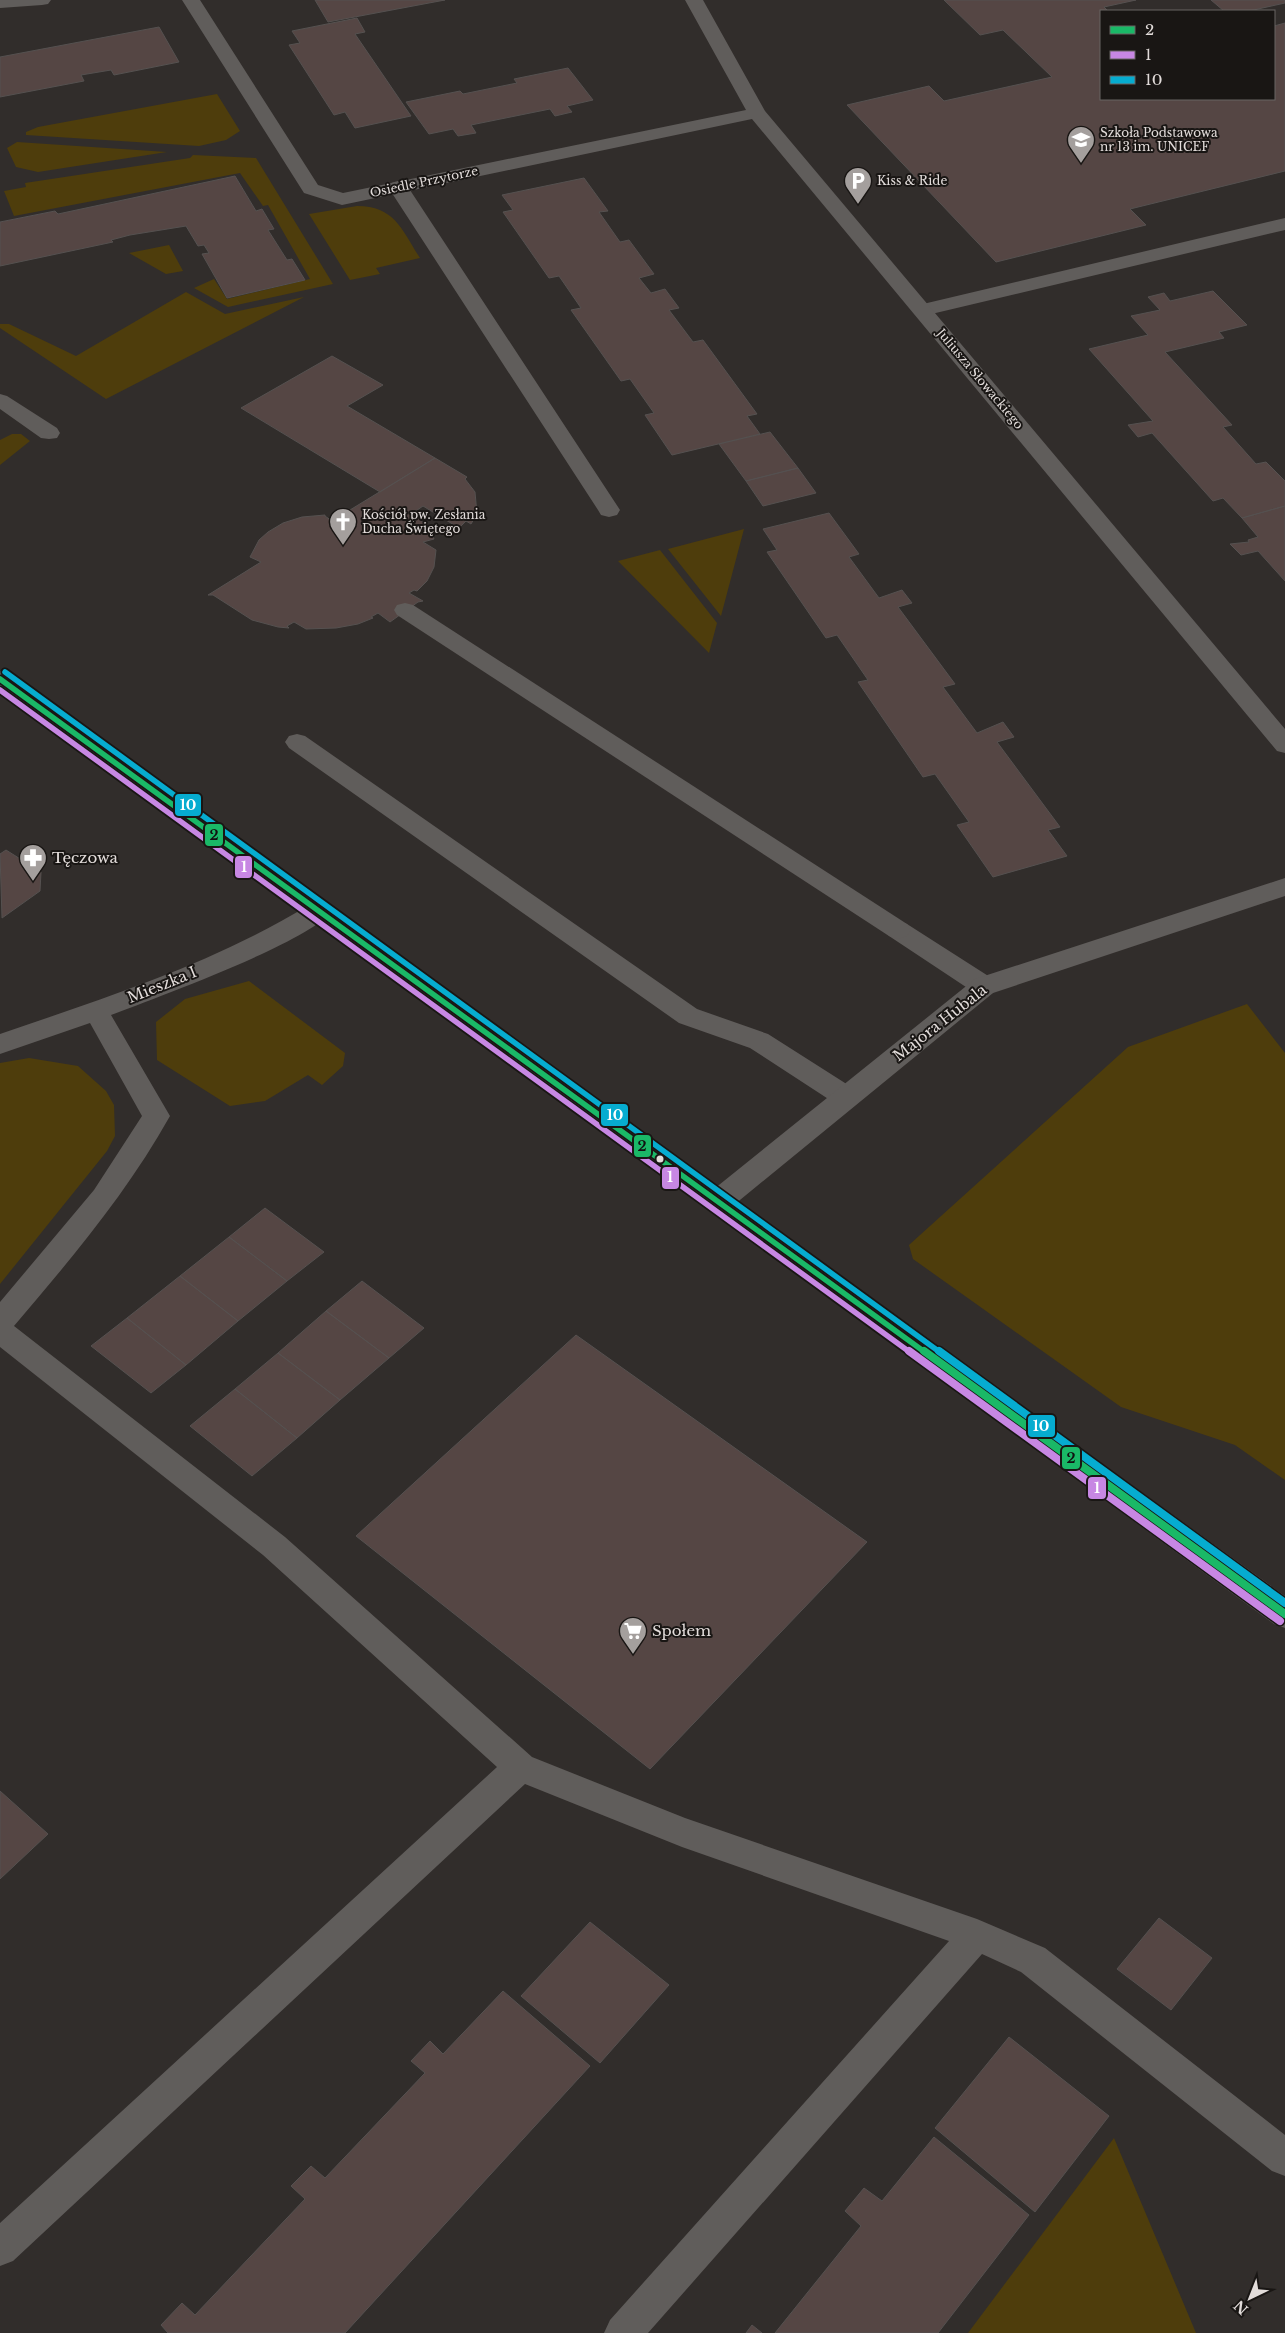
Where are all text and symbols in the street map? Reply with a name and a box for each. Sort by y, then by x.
legend [1100,10,1275,100]
text: 2 [1145,20,1154,39]
text: 1 [1145,45,1152,64]
text: 10 [1145,70,1162,89]
school or university icon: Szkoła Podstawowa nr 13 im. UNICEF [1066,125,1096,164]
place label: Szkoła Podstawowa nr 13 im. UNICEF [1100,125,1218,154]
street label: Osiedle Przytorze [369,163,479,200]
parking icon: Kiss & Ride [843,166,873,205]
place label: Kiss & Ride [877,173,947,188]
street label: Juliusza Słowackiego [933,324,1027,432]
church icon: Kościół pw. Zesłania Ducha Świętego [328,507,358,546]
place label: Kościół pw. Zesłania Ducha Świętego [362,507,486,536]
line badge: 10 [174,793,202,817]
text: 10 [180,796,196,814]
line badge: 2 [204,823,224,847]
text: 2 [209,826,219,844]
pharmacy icon: Tęczowa [18,843,48,882]
place label: Tęczowa [52,848,119,867]
line badge: 1 [234,855,253,879]
text: 1 [241,858,247,876]
street label: Mieszka I [124,962,199,1007]
street label: Majora Hubala [889,980,991,1065]
line badge: 10 [600,1103,629,1127]
text: 10 [607,1106,623,1124]
line badge: 2 [633,1134,652,1158]
text: 2 [637,1137,647,1155]
unlabelled marker [655,1154,665,1164]
line badge: 1 [661,1166,680,1190]
text: 1 [667,1168,673,1186]
line badge: 10 [1027,1414,1056,1438]
text: 10 [1033,1417,1049,1435]
line badge: 2 [1061,1446,1081,1470]
text: 2 [1066,1449,1076,1467]
line badge: 1 [1087,1476,1107,1500]
text: 1 [1094,1479,1100,1497]
supermarket icon: Społem [618,1616,648,1655]
place label: Społem [652,1621,711,1640]
north arrow [1225,2273,1275,2323]
text: N [1230,2296,1252,2319]

